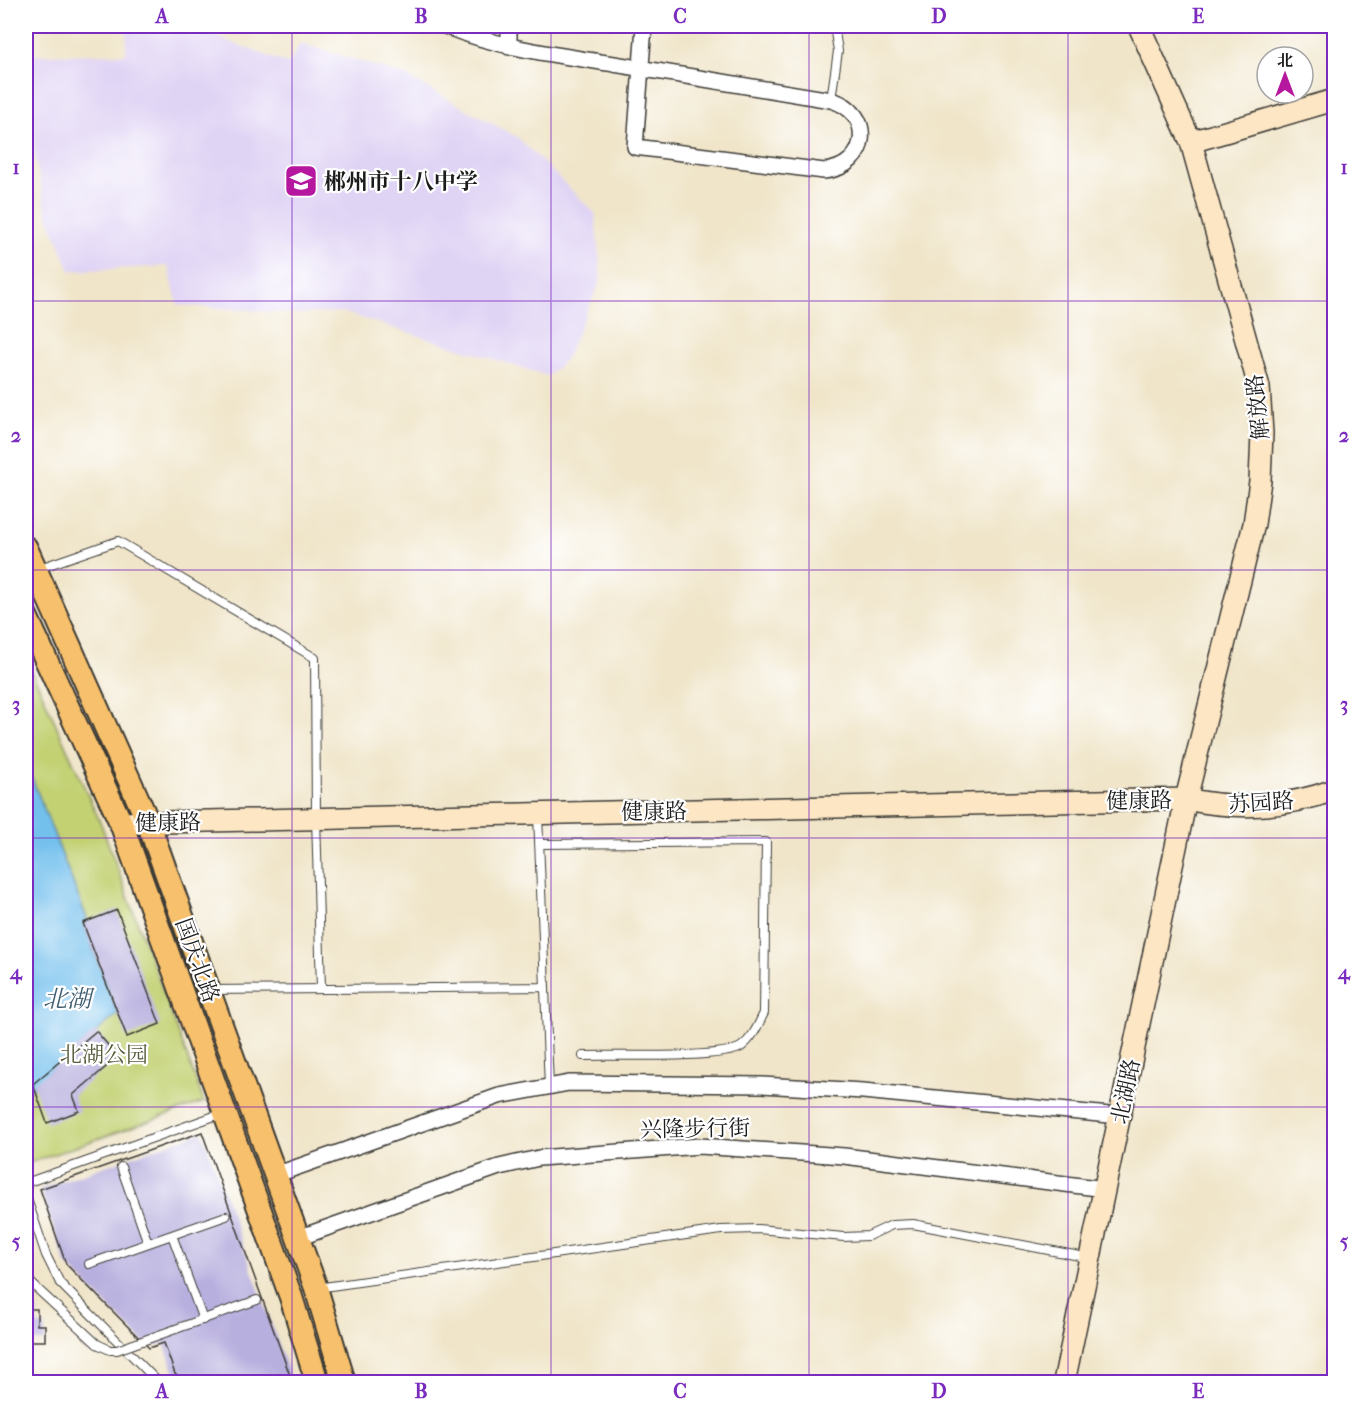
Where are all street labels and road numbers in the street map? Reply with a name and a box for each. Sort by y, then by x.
street label: 解放路 [1242,373,1274,441]
street label: 健康路 [1106,787,1172,815]
street label: 苏园路 [1227,788,1295,818]
street label: 健康路 [621,798,687,826]
street label: 健康路 [135,809,201,837]
street label: 国庆北路 [170,915,224,1006]
street label: 北湖路 [1106,1056,1146,1126]
street label: 兴隆步行街 [640,1115,750,1143]

